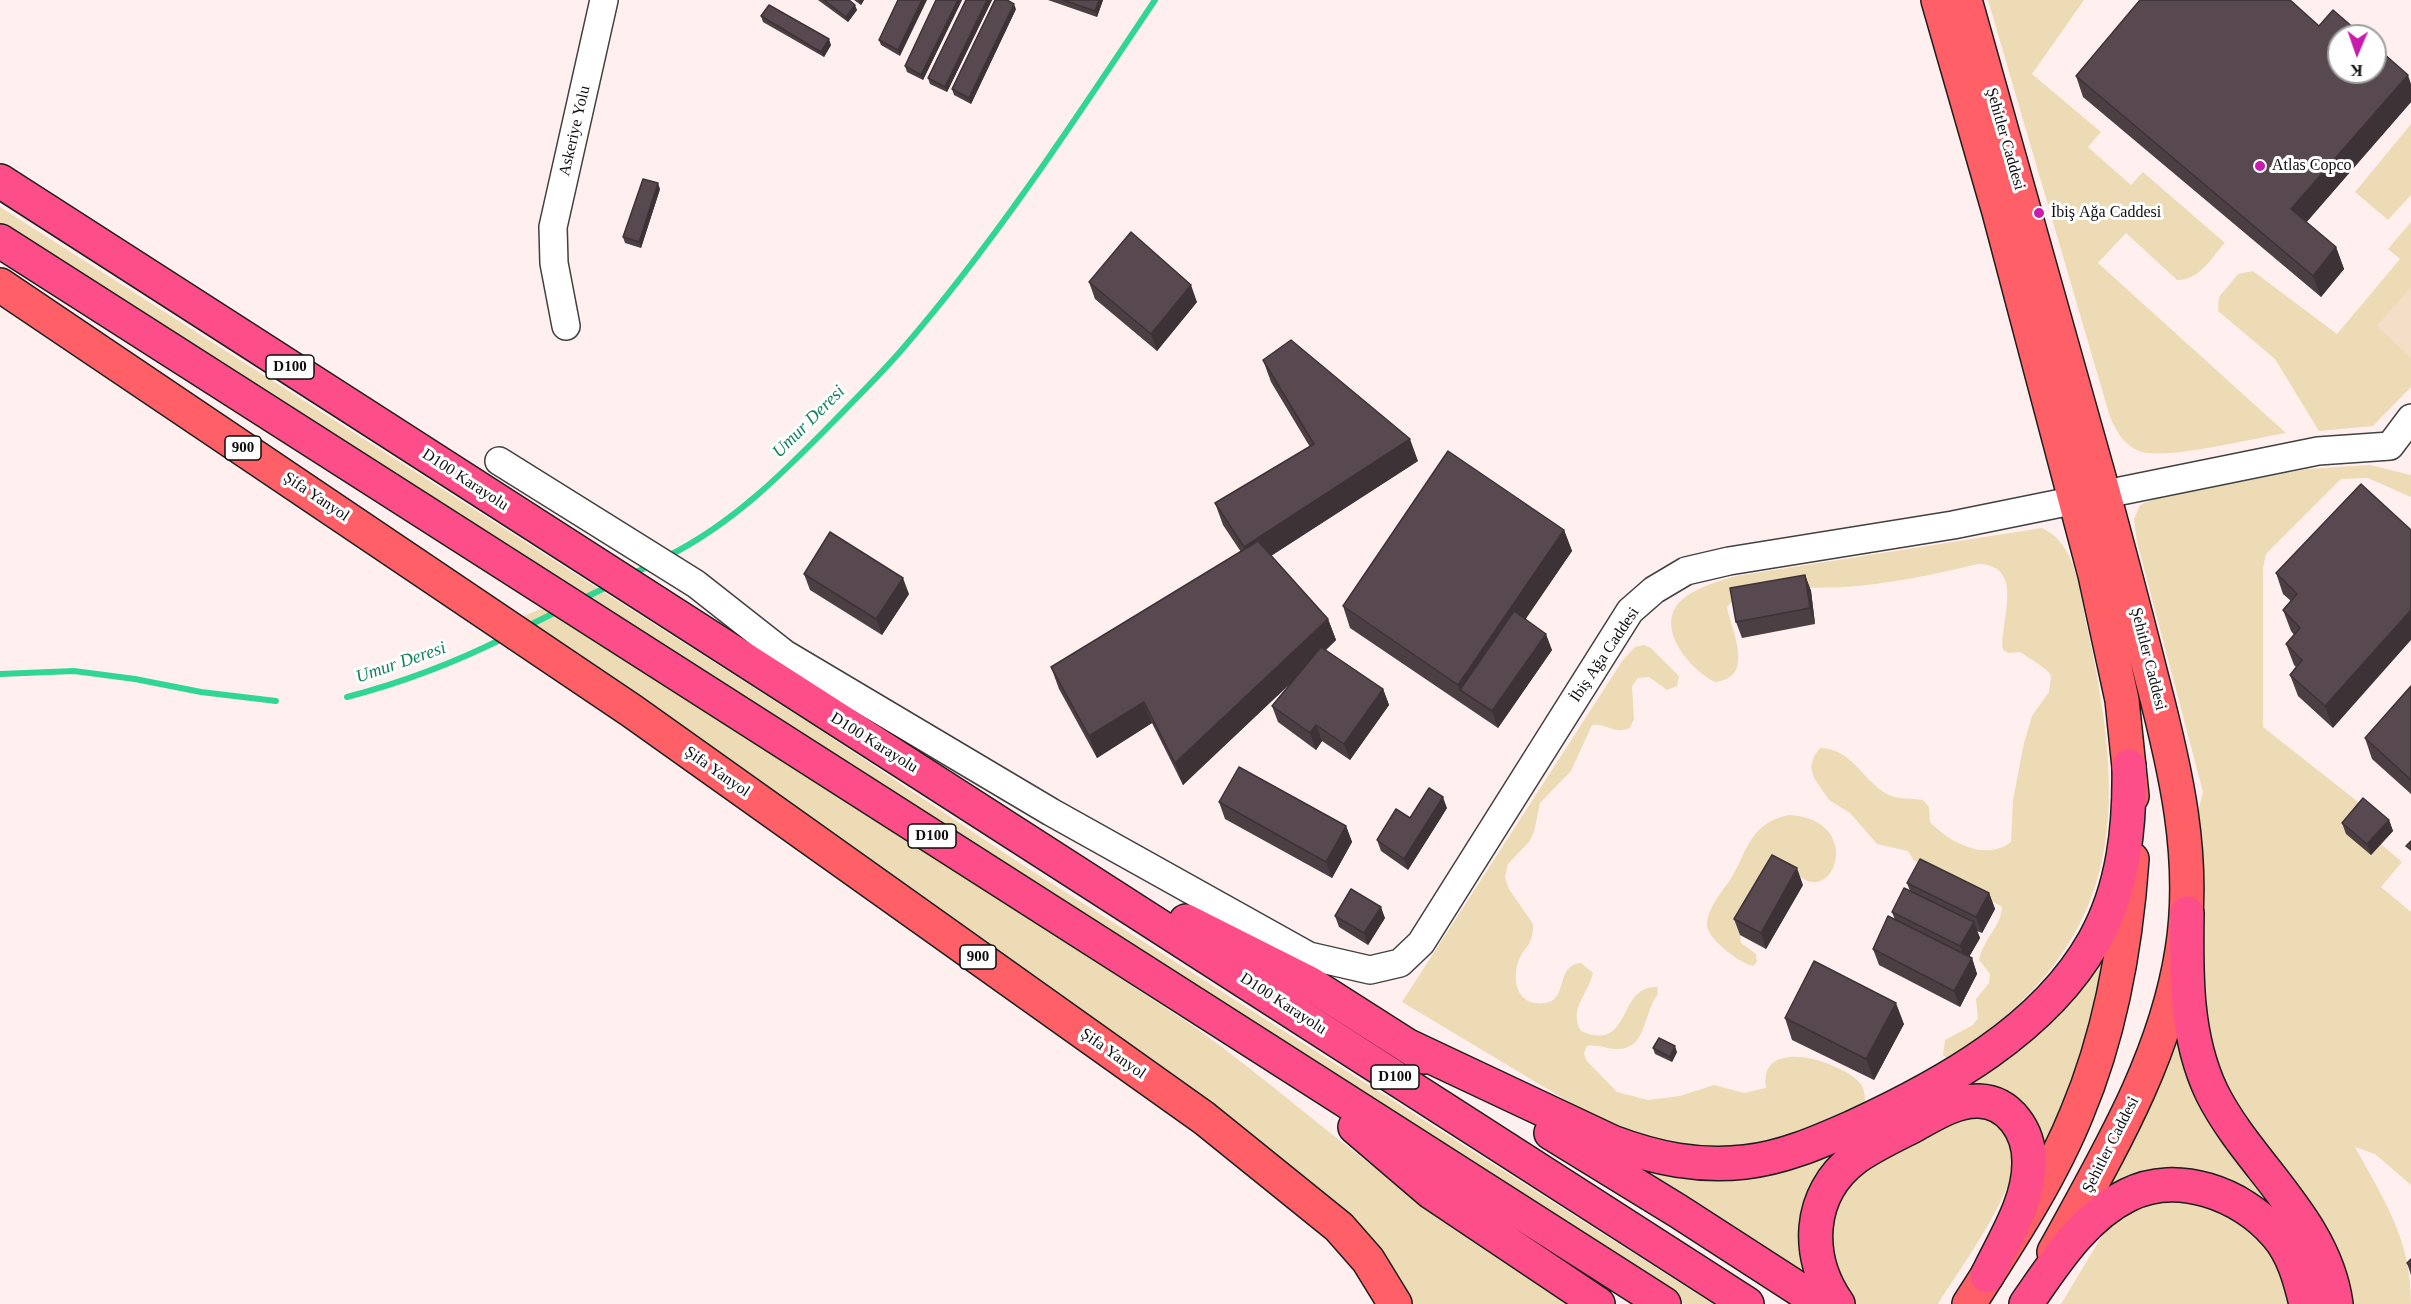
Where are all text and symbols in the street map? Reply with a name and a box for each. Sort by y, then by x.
north arrow [2327,24,2387,84]
text: K [2350,62,2363,79]
street label: Askeriye Yolu [555,84,595,178]
street label: Şehitler Caddesi [1981,86,2029,192]
place label: Atlas Copco [2272,156,2352,176]
marker: Atlas Copco [2253,159,2267,173]
place label: İbiş Ağa Caddesi [2051,203,2161,223]
marker: İbiş Ağa Caddesi [2032,206,2046,220]
road number: D100 [266,355,314,379]
water label: Umur Deresi [768,381,850,463]
road number: 900 [225,436,261,460]
street label: D100 Karayolu [418,445,512,515]
street label: Şifa Yanyol [279,468,353,526]
street label: İbiş Ağa Caddesi [1566,604,1644,706]
street label: Şehitler Caddesi [2126,606,2170,712]
water label: Umur Deresi [353,638,449,688]
street label: D100 Karayolu [827,709,921,777]
street label: Şifa Yanyol [681,743,753,801]
road number: D100 [908,824,956,848]
road number: 900 [960,945,996,969]
street label: D100 Karayolu [1236,969,1330,1039]
street label: Şifa Yanyol [1077,1025,1149,1083]
road number: D100 [1371,1065,1419,1089]
street label: Şehitler Caddesi [2079,1094,2143,1196]

